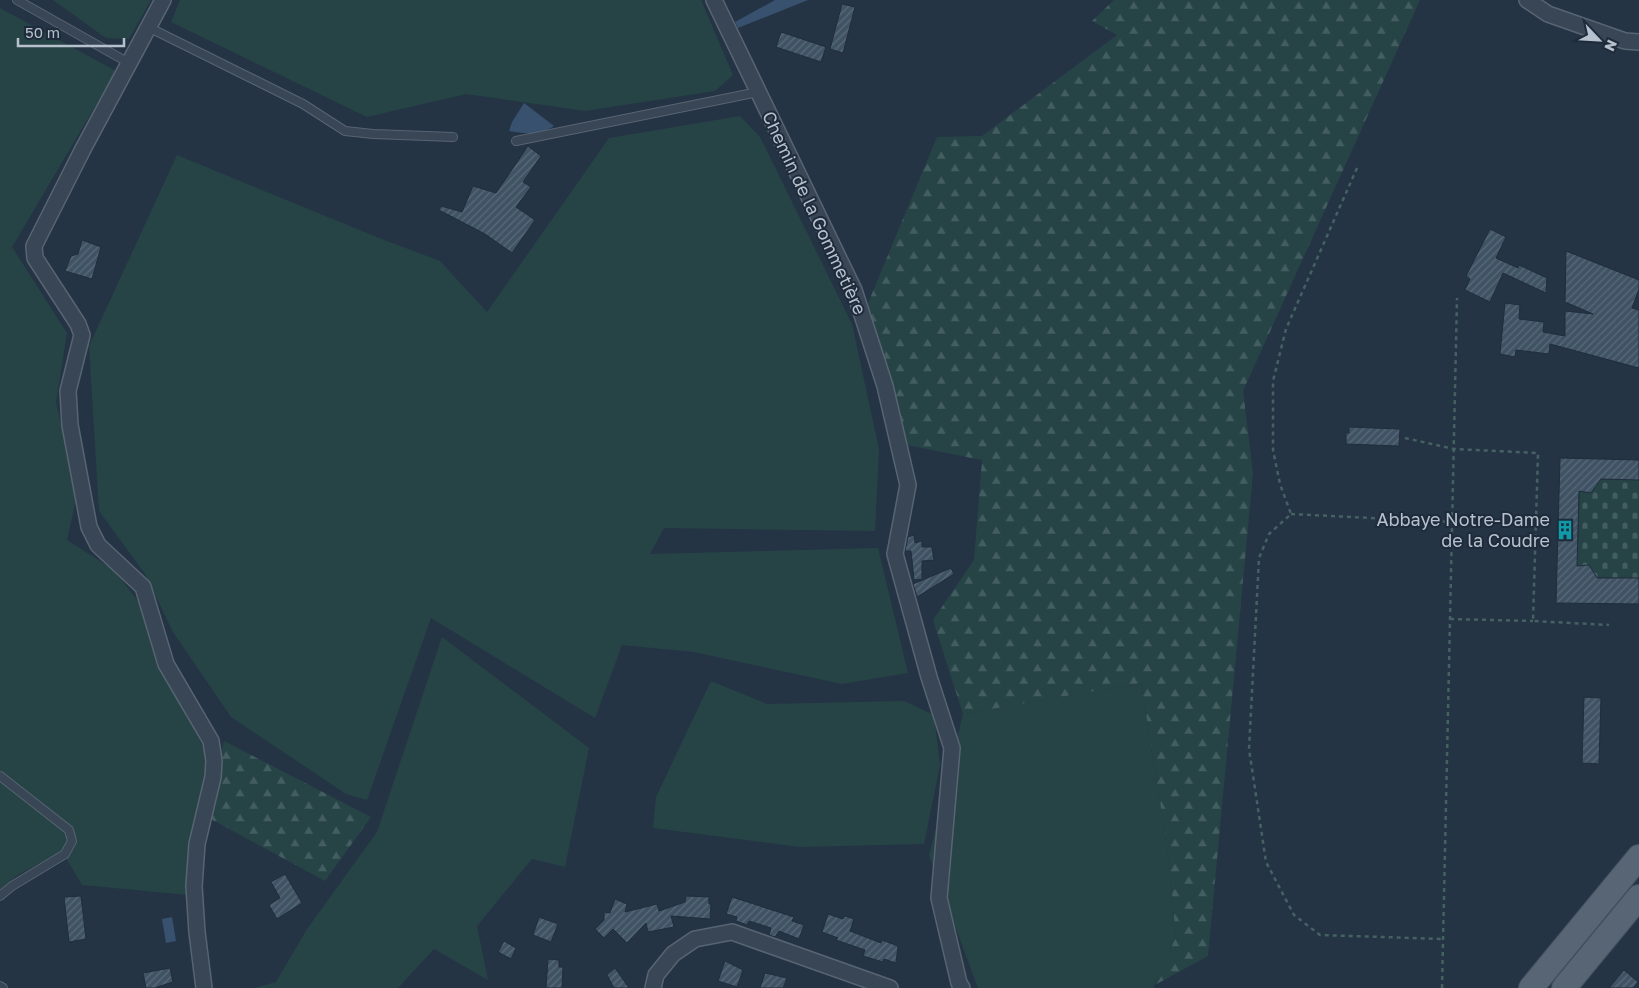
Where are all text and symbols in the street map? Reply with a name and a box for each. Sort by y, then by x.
scale bar [18,15,124,47]
north arrow [1574,15,1624,65]
text: 50 m [25,23,60,41]
text: N [1601,37,1621,54]
street label: Chemin de la Gommetière [758,107,872,318]
place label: Abbaye Notre-Dame de la Coudre [1376,508,1550,551]
building icon: Abbaye Notre-Dame de la Coudre [1554,519,1576,541]

